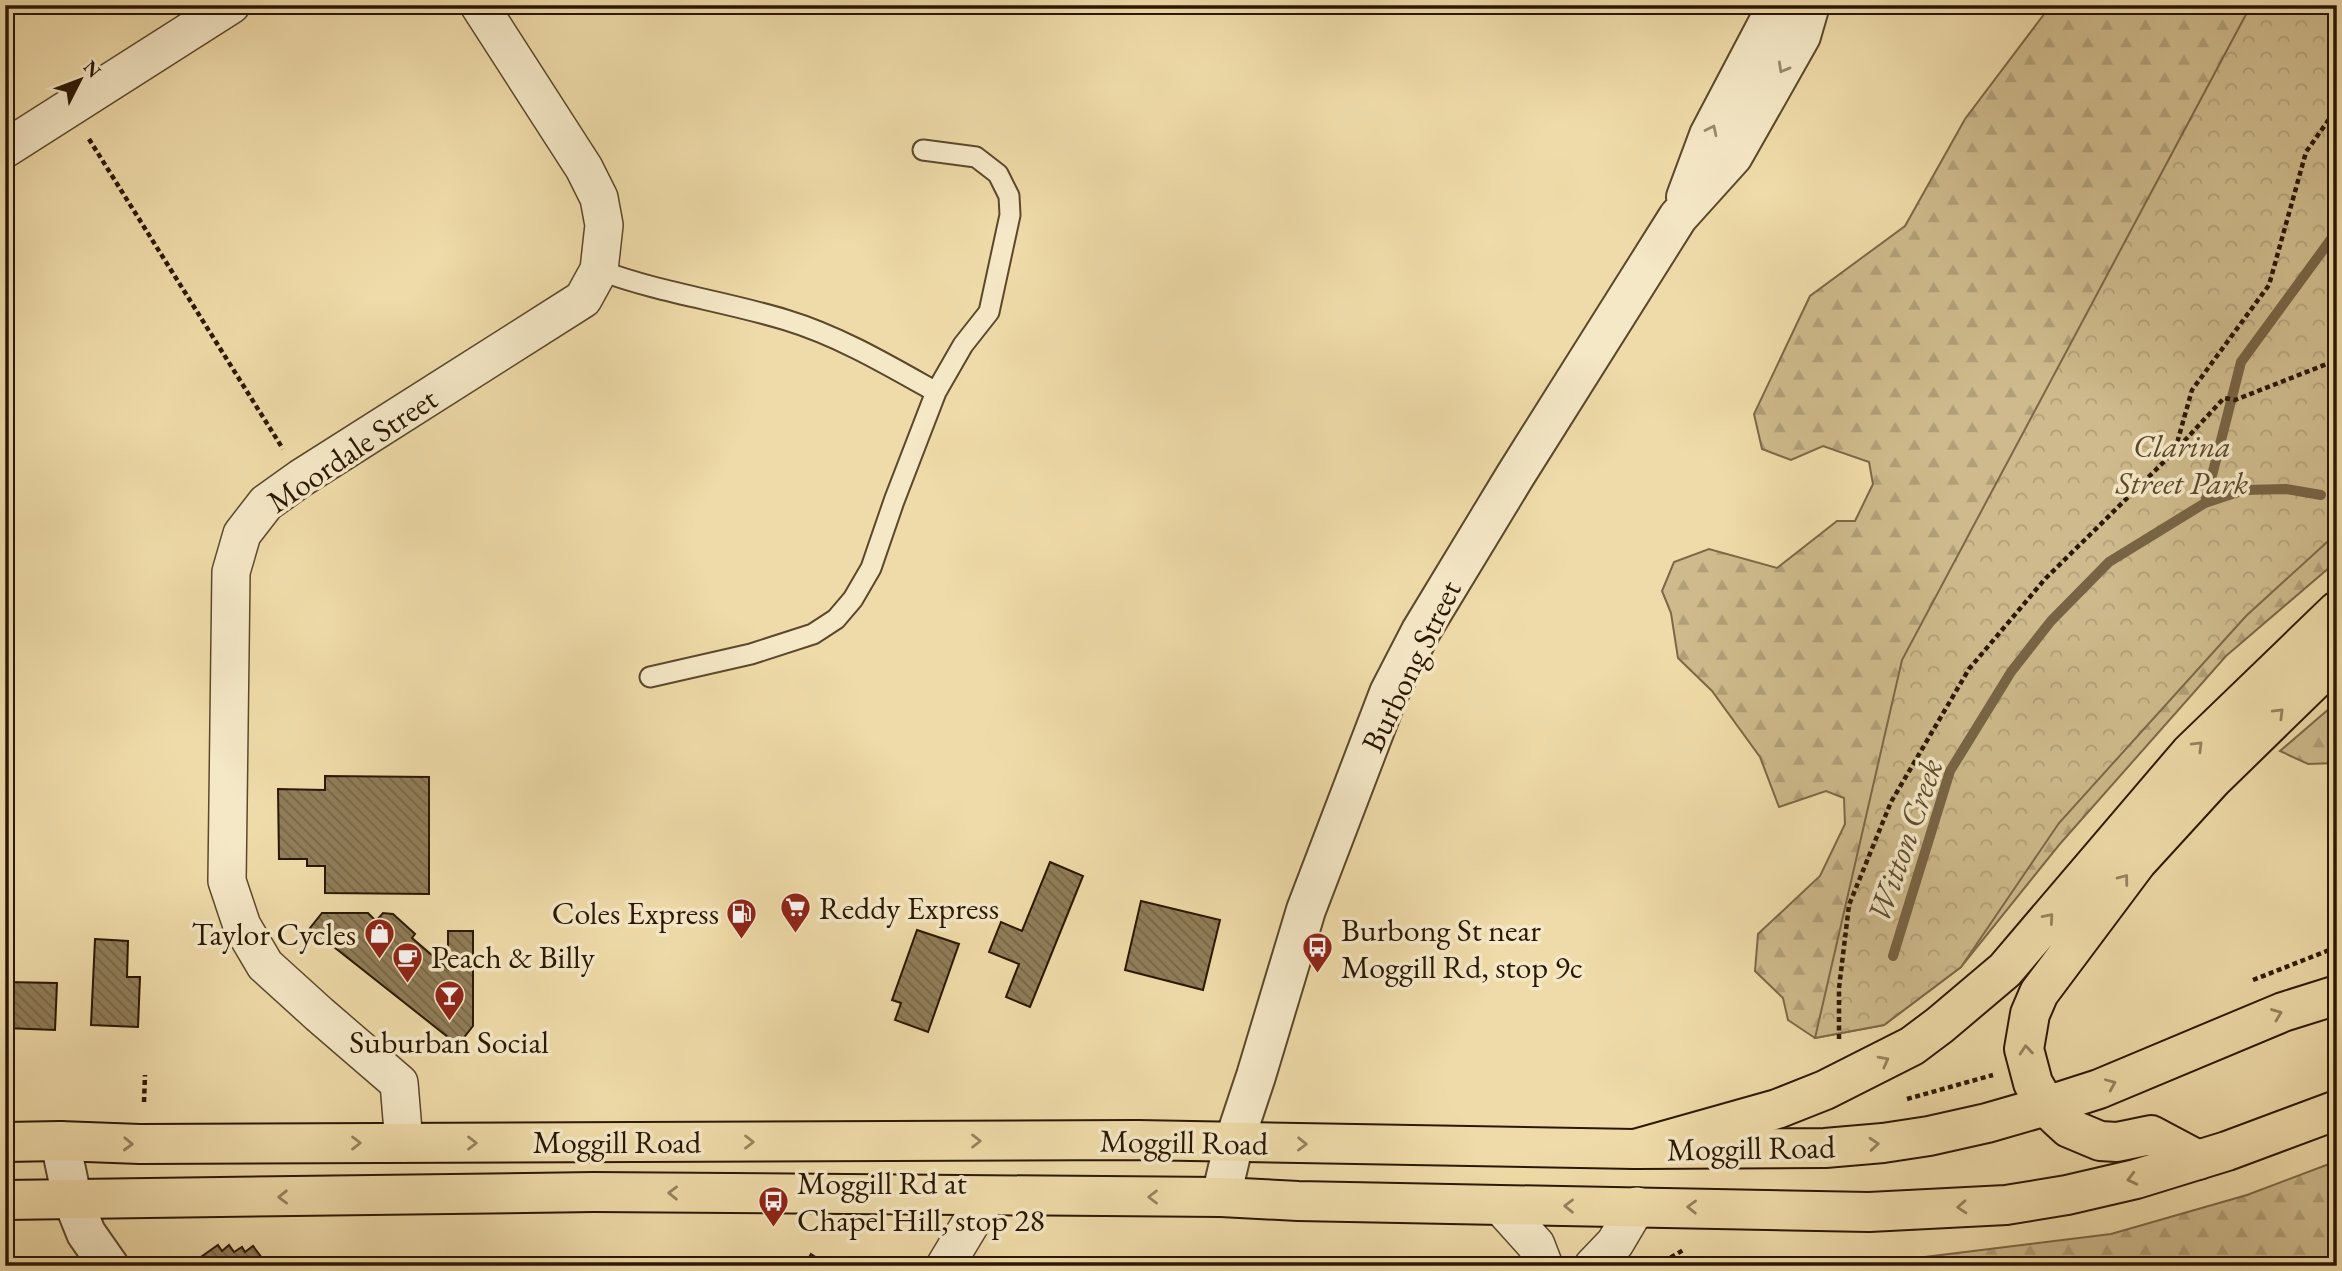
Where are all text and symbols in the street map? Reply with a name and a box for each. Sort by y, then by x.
north arrow [46,46,116,116]
text: N [78,55,107,84]
one-way arrow [1778,60,1791,73]
one-way arrow [1703,125,1717,137]
street label: Moordale Street [259,378,445,522]
park label: Clarina Street Park [2115,425,2249,504]
street label: Burbong Street [1351,573,1471,759]
one-way arrow [2271,708,2284,721]
one-way arrow [2190,741,2203,754]
water label: Witton Creek [1856,753,1952,927]
one-way arrow [2116,874,2128,887]
place label: Reddy Express [819,887,999,929]
supermarket icon: Reddy Express [779,891,813,935]
place label: Coles Express [552,892,719,934]
fuel station icon: Coles Express [725,896,759,940]
place label: Burbong St near Moggill Rd, stop 9c [1341,909,1583,988]
place label: Taylor Cycles [191,913,356,955]
one-way arrow [2041,913,2053,926]
shop icon: Taylor Cycles [362,917,396,961]
bus stop icon: Burbong St near Moggill Rd, stop 9c [1301,931,1335,975]
place label: Peach & Billy [431,936,596,978]
cafe icon: Peach & Billy [391,940,425,984]
bar icon: Suburban Social [432,978,466,1022]
one-way arrow [2271,1009,2283,1023]
place label: Suburban Social [349,1021,549,1063]
one-way arrow [2019,1044,2034,1055]
one-way arrow [1877,1056,1890,1069]
one-way arrow [2104,1078,2116,1092]
street label: Moggill Road [1099,1120,1269,1164]
street label: Moggill Road [533,1121,702,1163]
street label: Moggill Road [1666,1126,1836,1170]
one-way arrow [971,1133,982,1149]
one-way arrow [744,1134,754,1150]
one-way arrow [351,1135,361,1151]
one-way arrow [467,1135,478,1151]
one-way arrow [123,1136,134,1151]
one-way arrow [1297,1136,1308,1151]
one-way arrow [1869,1137,1880,1152]
place label: Moggill Rd at Chapel Hill, stop 28 [797,1162,1045,1241]
one-way arrow [2126,1171,2138,1185]
bus stop icon: Moggill Rd at Chapel Hill, stop 28 [757,1184,791,1228]
one-way arrow [668,1185,678,1201]
one-way arrow [278,1189,289,1204]
one-way arrow [1147,1189,1158,1205]
one-way arrow [1563,1198,1574,1214]
one-way arrow [1687,1200,1698,1215]
one-way arrow [1956,1200,1967,1215]

